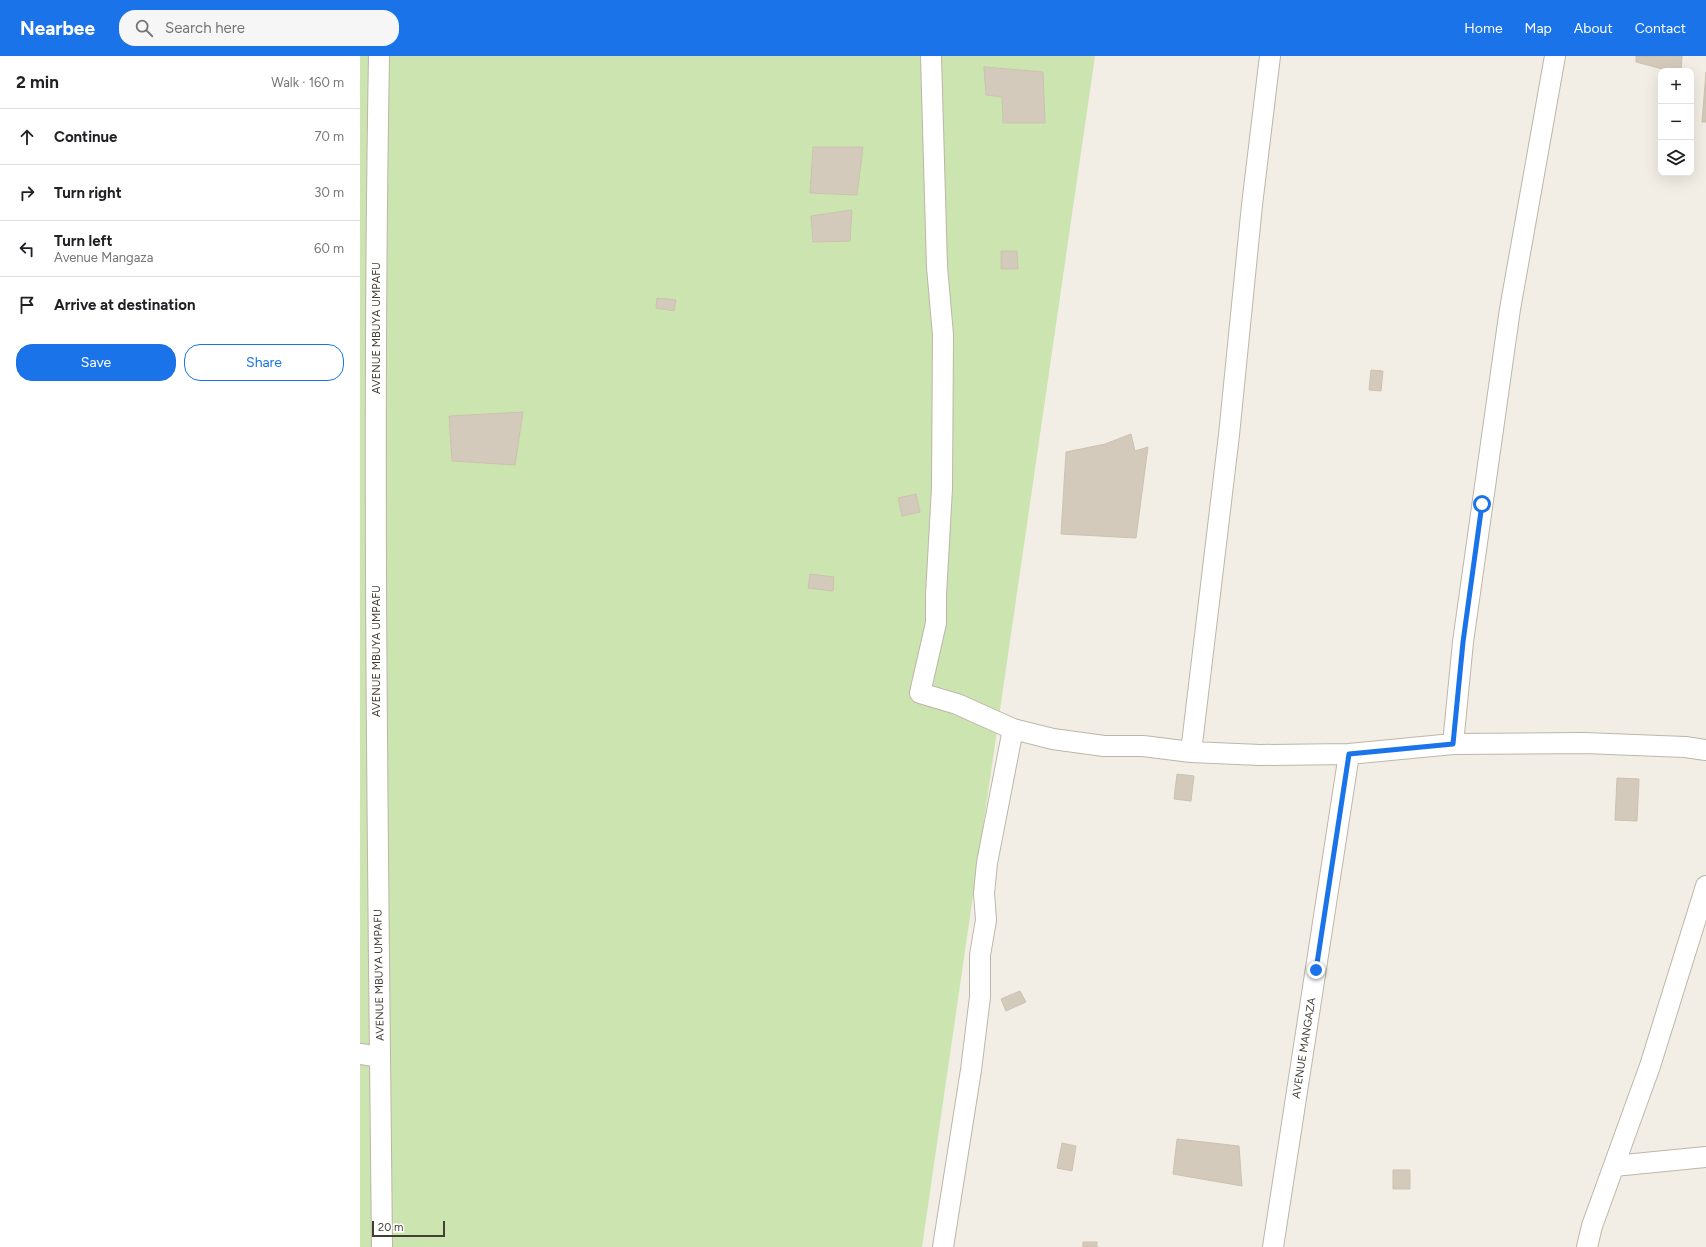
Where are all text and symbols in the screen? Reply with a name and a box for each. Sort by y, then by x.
search box [119,10,399,46]
text: Nearbee [20,17,95,40]
icon: search [133,17,155,39]
text: Search here [165,19,245,37]
text: Home [1464,20,1503,37]
text: Map [1525,20,1552,37]
text: About [1574,20,1613,37]
text: Contact [1635,20,1686,37]
map controls [1658,68,1694,176]
button: + [1658,68,1694,104]
text: 2 min [16,72,59,92]
text: Walk · 160 m [271,75,344,90]
button: − [1658,104,1694,140]
icon: ahead [16,126,38,148]
text: Continue [54,128,117,146]
text: 70 m [314,129,344,144]
button: layers [1658,140,1694,176]
icon: right [16,182,38,204]
text: Turn right [54,184,122,202]
text: 30 m [314,185,344,200]
text: Turn left [54,232,112,250]
icon: left [16,238,38,260]
text: 60 m [314,241,344,256]
text: Avenue Mangaza [54,250,153,265]
street label: AVENUE MBUYA UMPAFU [370,262,383,394]
icon: arrive [16,294,38,316]
text: Arrive at destination [54,296,195,314]
button: Save [16,344,176,381]
button: Share [184,344,344,381]
route start [1473,495,1491,513]
street label: AVENUE MBUYA UMPAFU [370,585,383,717]
street label: AVENUE MBUYA UMPAFU [371,909,387,1041]
route end [1307,961,1325,979]
street label: AVENUE MANGAZA [1290,996,1318,1099]
scale bar [372,1219,445,1238]
text: 20 m [378,1221,403,1234]

